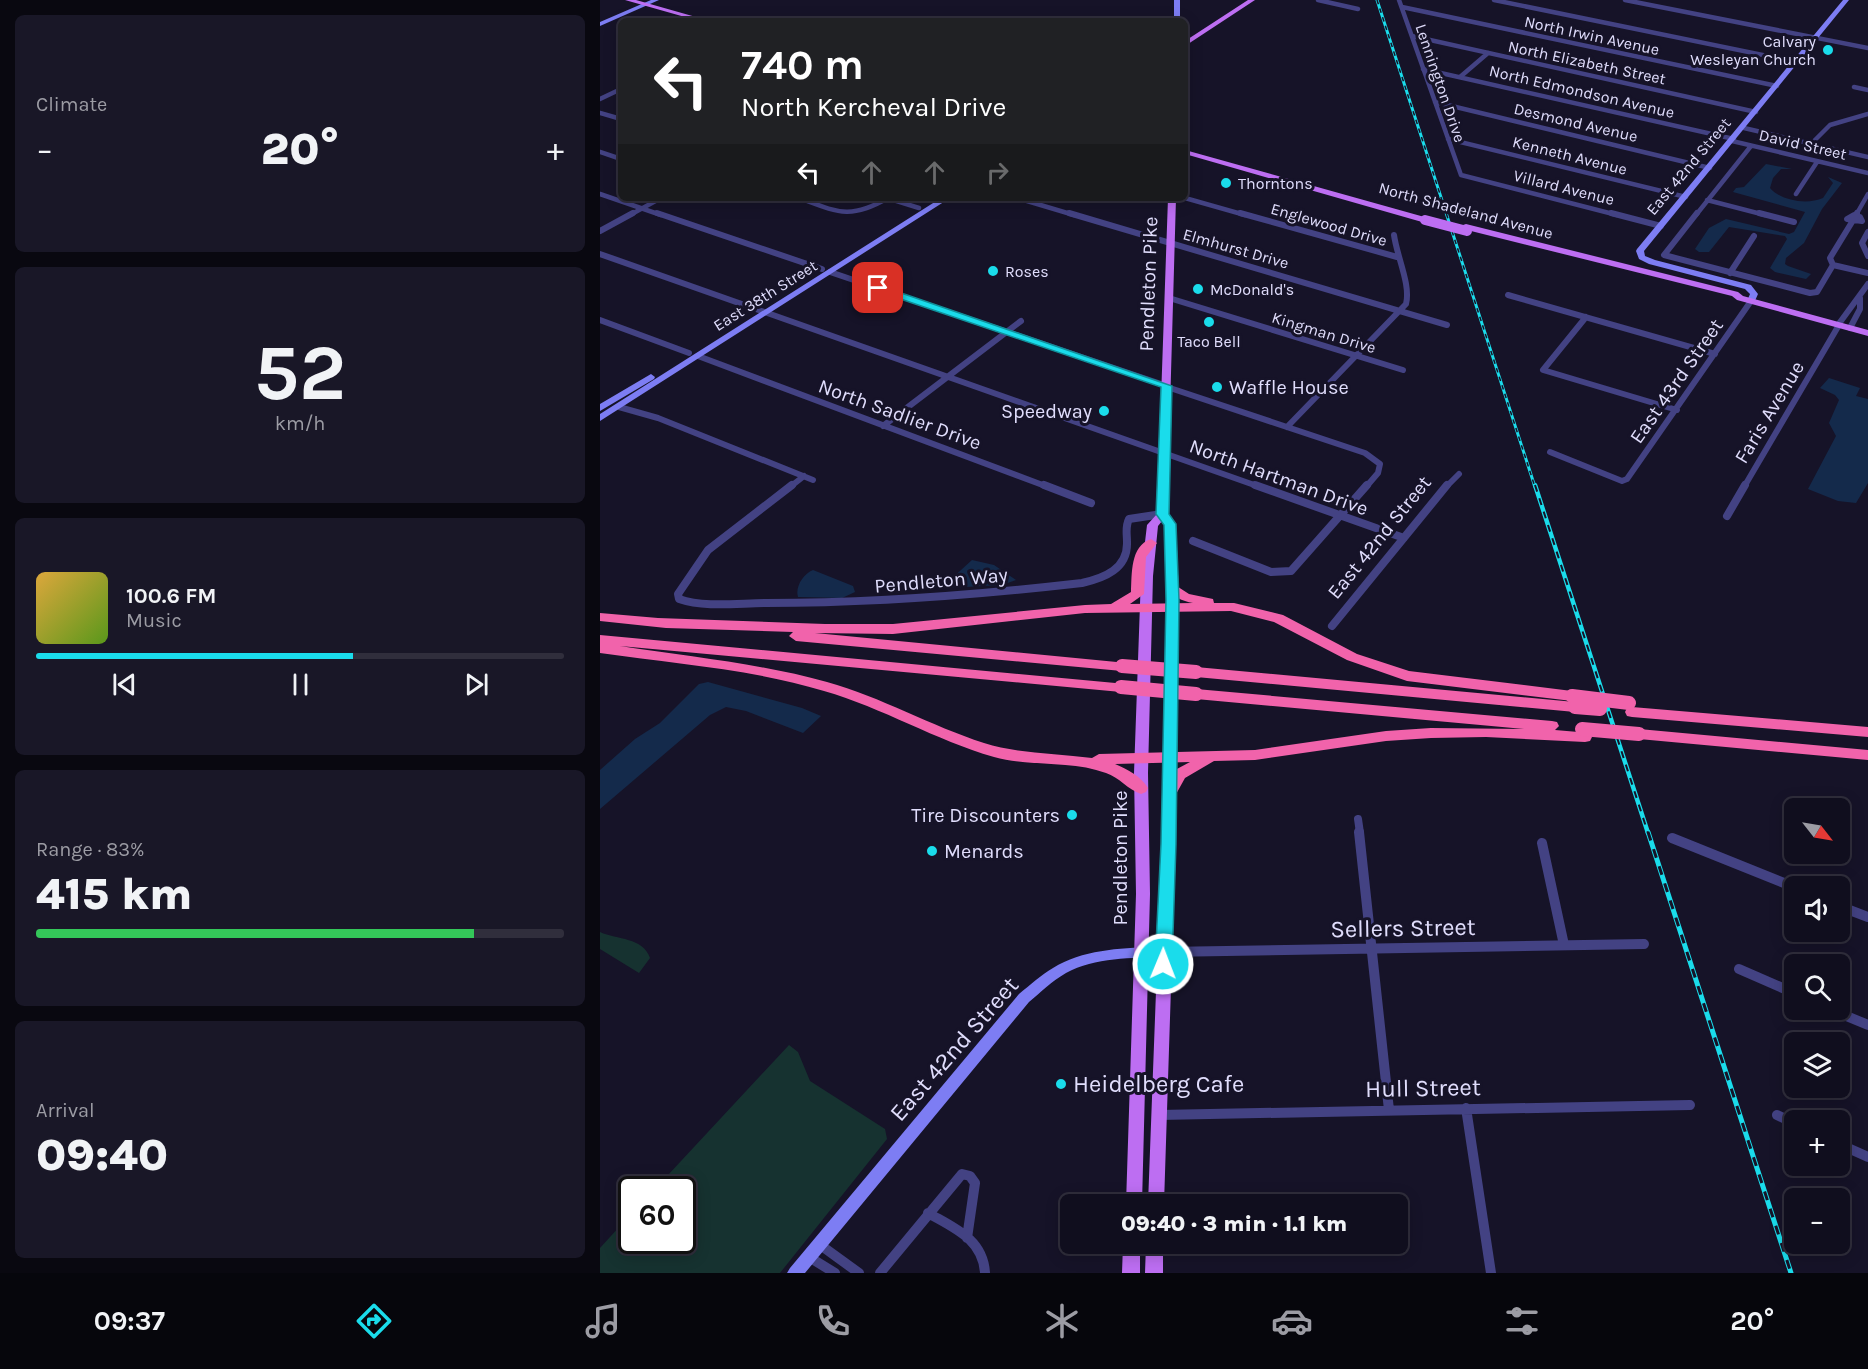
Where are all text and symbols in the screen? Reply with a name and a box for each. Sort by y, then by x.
street label: North Irwin Avenue [1523,12,1661,59]
street label: Lennington Drive [1411,21,1470,145]
place label: Calvary Wesleyan Church [1690,32,1817,69]
street label: North Elizabeth Street [1506,36,1667,88]
text: 740 m [741,40,864,90]
icon: left [642,42,720,120]
marker: Calvary Wesleyan Church [1821,43,1835,57]
street label: North Edmondson Avenue [1487,61,1676,122]
text: North Kercheval Drive [741,91,1006,123]
text: Climate [36,93,107,116]
street label: Desmond Avenue [1512,99,1640,146]
street label: East 42nd Street [1642,114,1735,219]
text: 20° [261,123,339,175]
street label: David Street [1757,125,1849,164]
text: − [36,130,53,168]
text: + [547,130,564,168]
street label: Kenneth Avenue [1511,132,1629,179]
icon: left [792,156,825,189]
icon: ahead [855,156,888,189]
icon: ahead [918,156,951,189]
icon: right [981,156,1014,189]
street label: Villard Avenue [1511,166,1616,209]
place label: Thorntons [1238,174,1313,193]
marker: Thorntons [1219,176,1233,190]
street label: North Shadeland Avenue [1377,178,1555,243]
street label: Englewood Drive [1269,199,1389,250]
street label: Pendleton Pike [1135,216,1162,352]
street label: Elmhurst Drive [1181,224,1291,273]
street label: East 38th Street [710,256,821,335]
pin [852,262,903,313]
place label: Roses [1005,262,1049,281]
marker: Roses [986,264,1000,278]
icon: arrive [861,271,894,304]
place label: McDonald's [1210,280,1294,299]
marker: McDonald's [1191,282,1205,296]
street label: Kingman Drive [1270,308,1378,357]
street label: East 43rd Street [1625,314,1728,448]
marker: Taco Bell [1202,315,1216,329]
text: 52 [254,327,346,419]
place label: Taco Bell [1177,332,1241,351]
street label: Faris Avenue [1730,357,1809,468]
street label: North Sadlier Drive [815,374,984,455]
place label: Waffle House [1229,376,1349,399]
marker: Waffle House [1210,380,1224,394]
place label: Speedway [1001,400,1092,423]
marker: Speedway [1097,404,1111,418]
text: km/h [275,412,325,435]
street label: North Hartman Drive [1186,434,1371,521]
street label: East 42nd Street [1323,471,1436,603]
street label: Pendleton Way [873,563,1009,598]
text: 100.6 FM [126,583,217,609]
text: Music [126,609,182,632]
icon: previous [108,668,141,701]
icon: pause [284,668,317,701]
icon: next [460,668,493,701]
street label: Pendleton Pike [1109,791,1132,925]
north arrow [1784,798,1850,864]
map controls [1784,798,1850,1254]
place label: Tire Discounters [911,804,1060,827]
marker: Tire Discounters [1065,808,1079,822]
text: Range · 83% [36,838,145,861]
place label: Menards [944,840,1024,863]
marker: Menards [925,844,939,858]
text: 415 km [36,868,192,920]
button: sound [1784,876,1850,942]
street label: Sellers Street [1330,913,1476,943]
position arrow [1131,932,1195,996]
button: search [1784,954,1850,1020]
street label: East 42nd Street [884,971,1024,1127]
button: layers [1784,1032,1850,1098]
place label: Heidelberg Cafe [1073,1070,1244,1098]
street label: Hull Street [1365,1073,1481,1103]
marker: Heidelberg Cafe [1054,1077,1068,1091]
text: Arrival [36,1099,95,1122]
button: + [1784,1110,1850,1176]
text: 09:40 [36,1129,168,1181]
speed limit sign: 60 [618,1176,696,1254]
button: − [1784,1188,1850,1254]
text: 09:40 · 3 min · 1.1 km [1121,1211,1347,1237]
icon: directions [353,1300,395,1342]
icon: music [582,1300,624,1342]
icon: phone [812,1300,854,1342]
icon: climate [1041,1300,1083,1342]
icon: car [1271,1300,1313,1342]
icon: filters [1501,1300,1543,1342]
text: 09:37 [94,1305,165,1337]
text: 20° [1730,1305,1774,1337]

